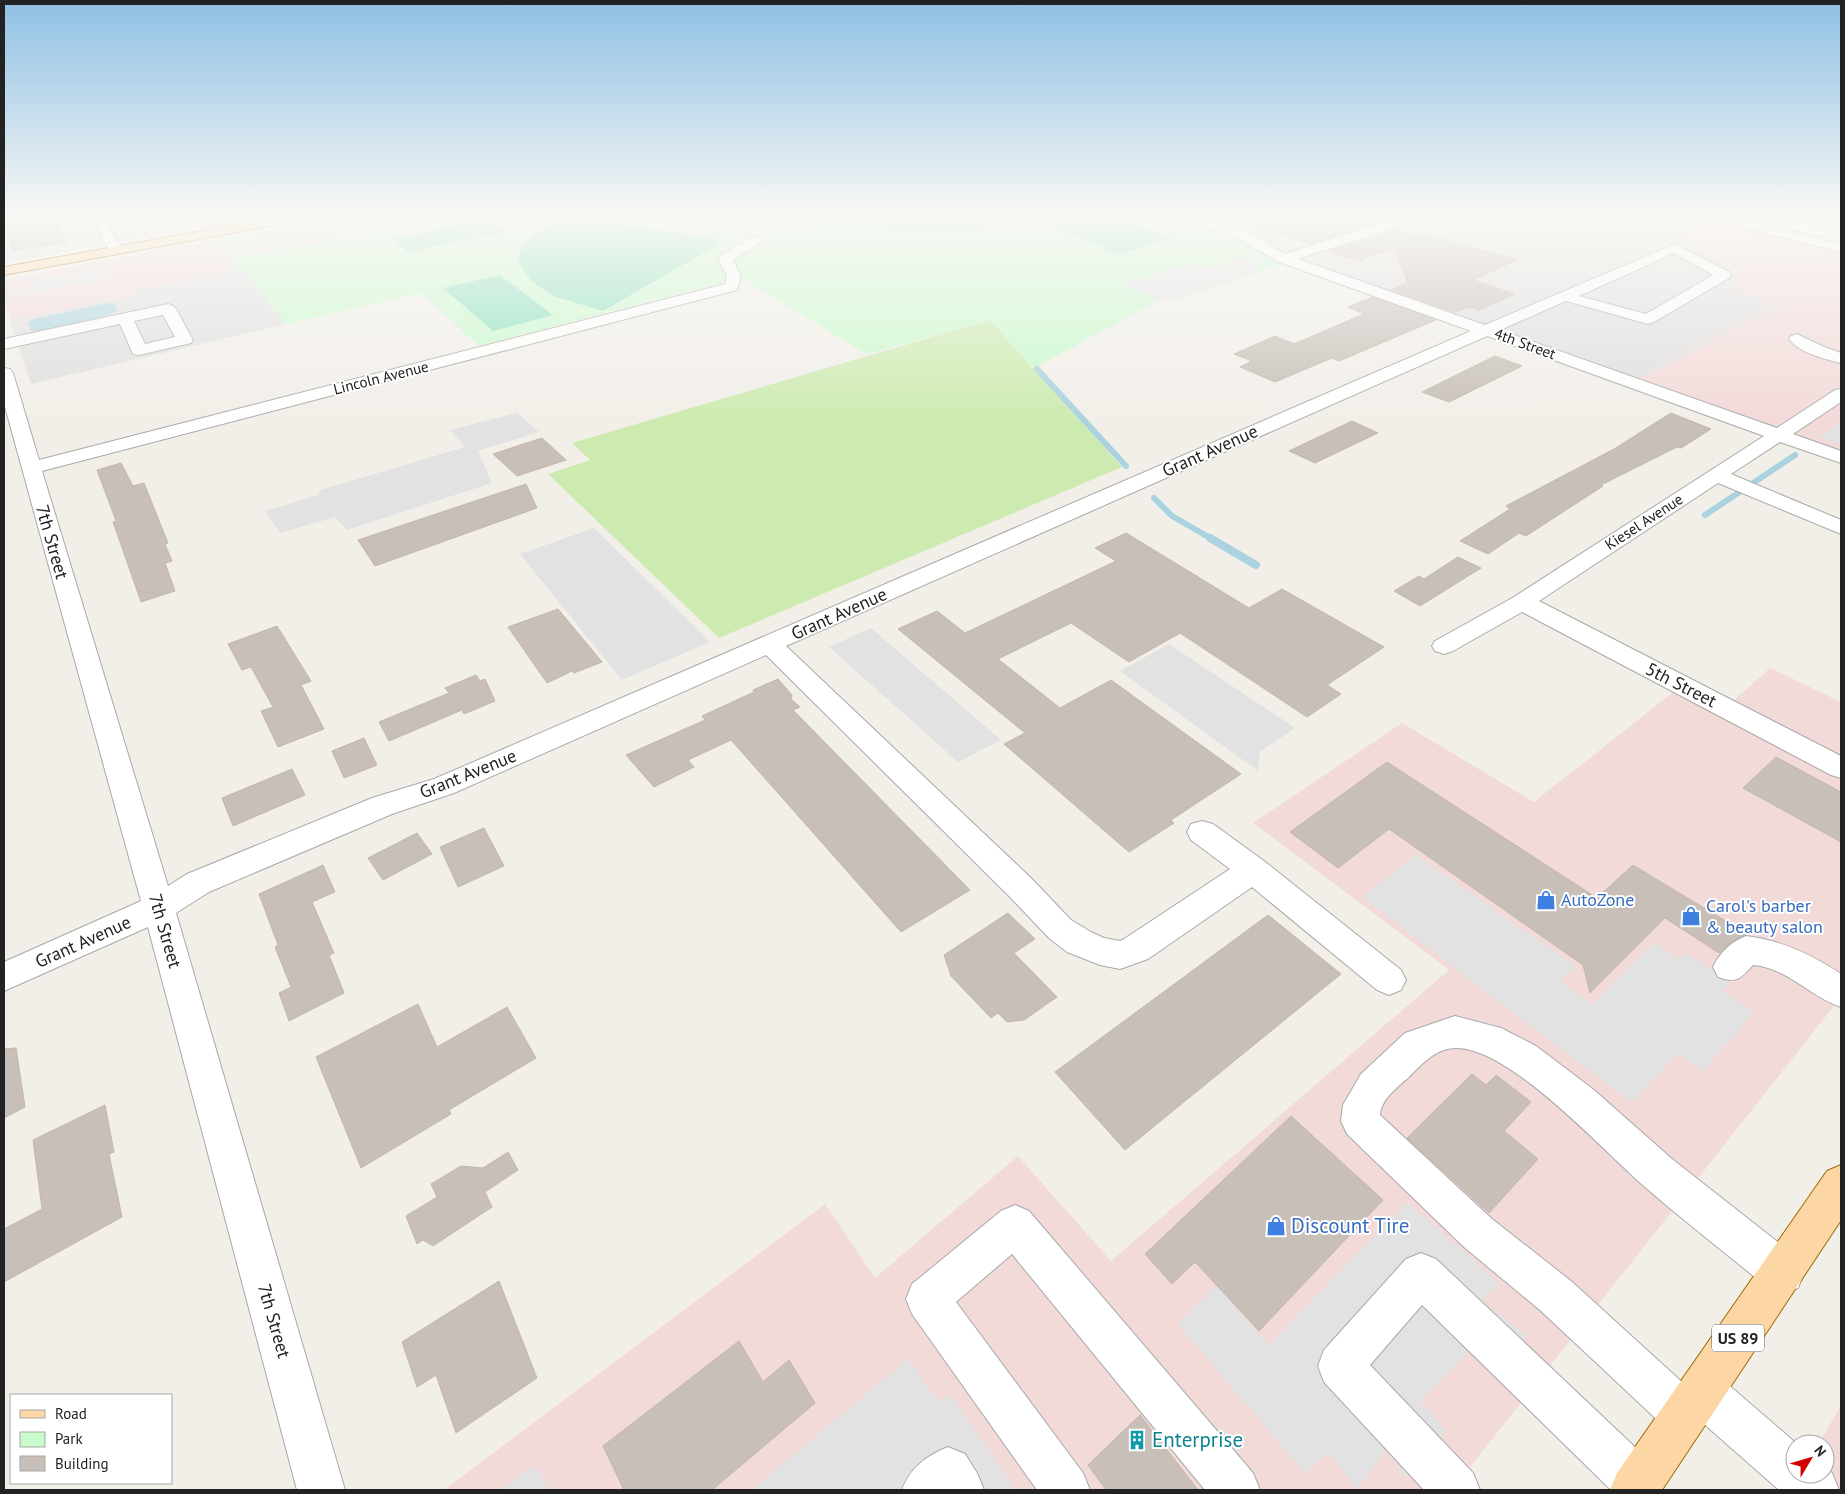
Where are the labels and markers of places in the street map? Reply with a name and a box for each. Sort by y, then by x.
place label: AutoZone [1561,888,1634,911]
shop icon: AutoZone [1535,889,1557,911]
place label: Carol's barber & beauty salon [1706,894,1823,938]
shop icon: Carol's barber & beauty salon [1680,905,1702,927]
place label: Discount Tire [1291,1212,1409,1239]
shop icon: Discount Tire [1265,1215,1287,1237]
place label: Enterprise [1152,1426,1243,1453]
building icon: Enterprise [1126,1429,1148,1451]

